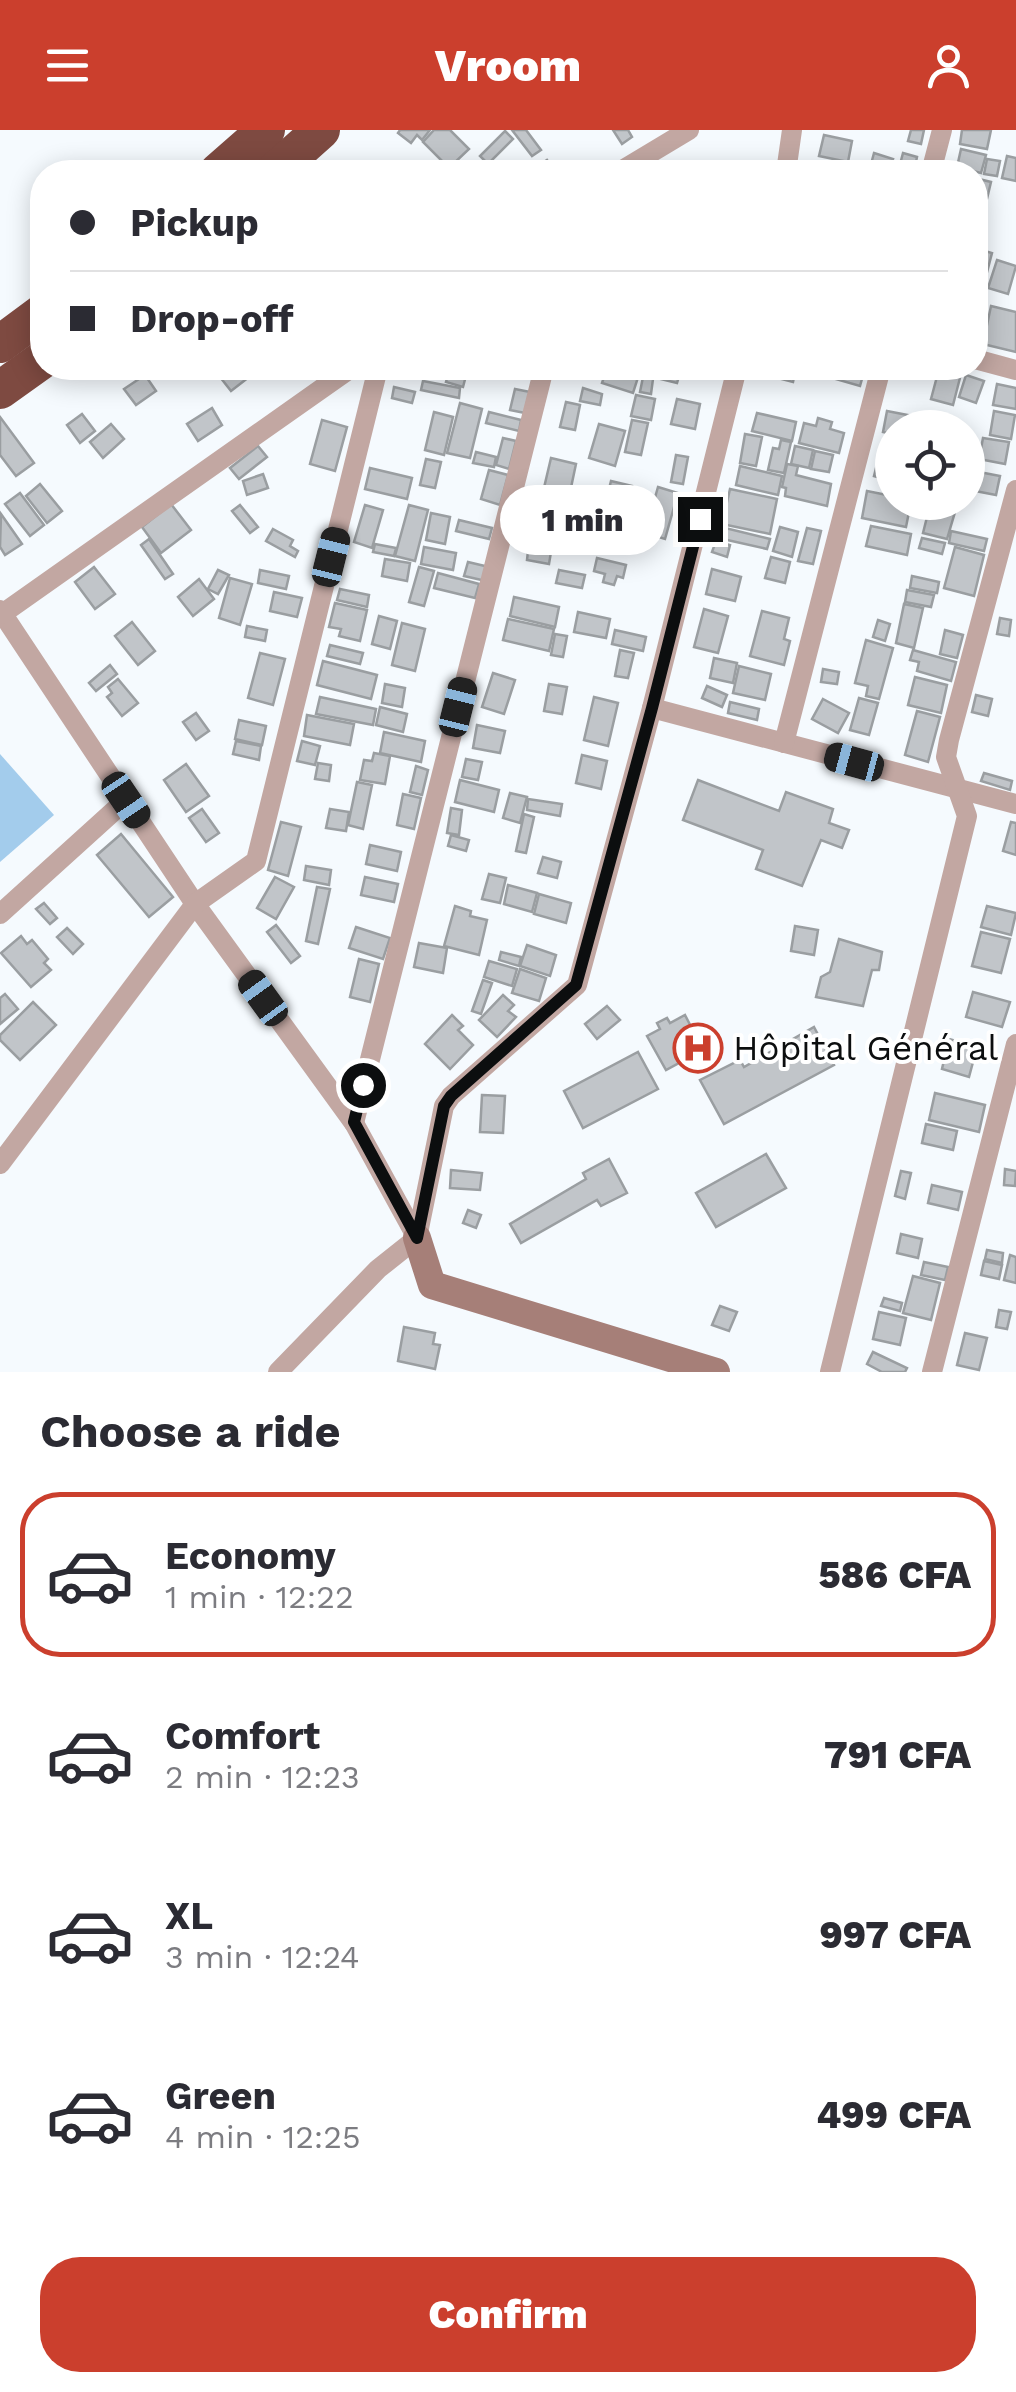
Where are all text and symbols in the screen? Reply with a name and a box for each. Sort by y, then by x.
icon: menu [40,38,95,93]
icon: person [921,38,976,93]
text: Vroom [435,39,581,92]
text: Pickup [130,201,259,245]
text: Drop-off [130,297,294,341]
map controls [875,410,985,520]
button: locate [875,410,985,520]
callout: 1 min [500,484,665,554]
route end [678,497,723,542]
text: 1 min [541,501,624,539]
car [309,524,353,590]
car [436,674,480,740]
car [821,740,887,784]
car [97,767,155,833]
car [233,965,293,1031]
hospital icon: Hôpital Général [672,1022,724,1074]
place label: Hôpital Général [733,1027,999,1069]
route start [341,1063,386,1108]
text: Choose a ride [40,1405,340,1458]
icon: car [45,1530,135,1620]
text: Economy [165,1534,336,1578]
text: 586 CFA [818,1553,971,1597]
text: 1 min · 12:22 [165,1578,354,1616]
icon: car [45,1710,135,1800]
text: Comfort [165,1714,320,1758]
text: 791 CFA [824,1733,971,1777]
text: 2 min · 12:23 [165,1758,360,1796]
icon: car [45,1890,135,1980]
text: XL [165,1894,213,1938]
text: 997 CFA [819,1913,971,1957]
text: 3 min · 12:24 [165,1938,360,1976]
icon: car [45,2070,135,2160]
text: Green [165,2074,276,2118]
text: 499 CFA [816,2093,971,2137]
text: 4 min · 12:25 [165,2118,361,2156]
button: Confirm [40,2257,976,2372]

